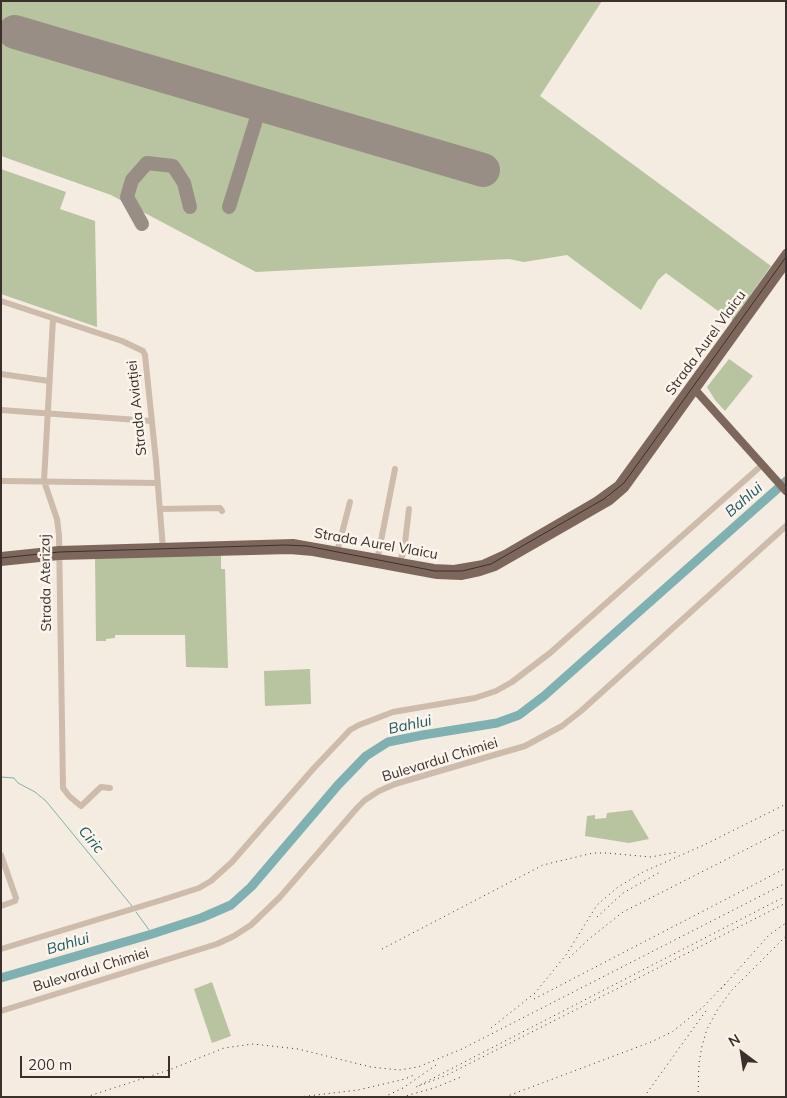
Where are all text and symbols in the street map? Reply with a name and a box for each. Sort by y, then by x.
street label: Strada Aurel Vlaicu [662,287,750,399]
street label: Strada Aviației [124,360,150,456]
water label: Bahlui [722,479,766,521]
street label: Strada Aurel Vlaicu [313,525,439,563]
street label: Strada Aterizaj [37,534,55,632]
water label: Bahlui [387,712,433,738]
street label: Bulevardul Chimiei [380,734,500,786]
water label: Ciric [74,823,108,857]
water label: Bahlui [44,929,92,959]
street label: Bulevardul Chimiei [31,944,151,996]
north arrow [717,1028,767,1078]
text: N [725,1030,743,1051]
scale bar [22,1046,172,1078]
text: 200 m [28,1055,72,1074]

